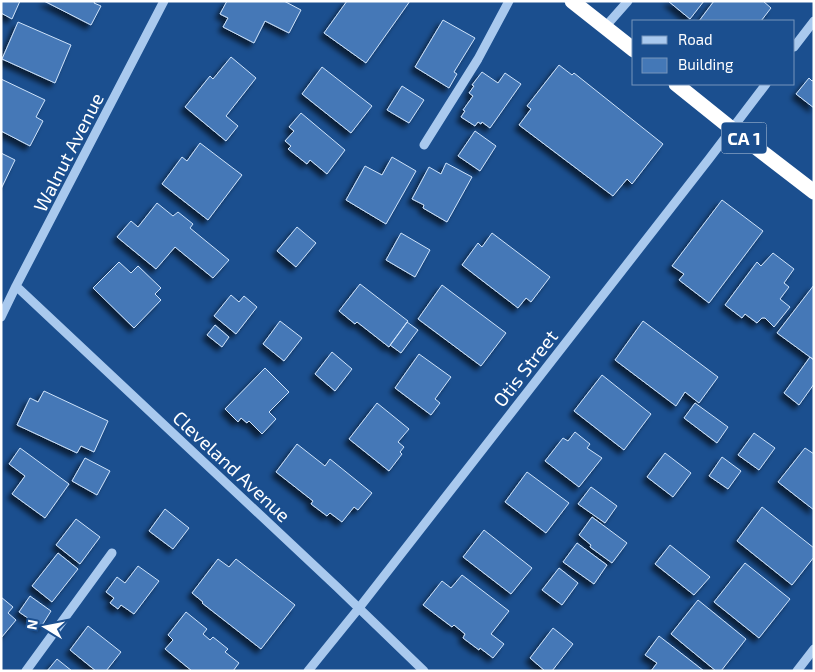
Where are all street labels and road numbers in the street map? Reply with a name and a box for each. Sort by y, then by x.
street label: Walnut Avenue [28,89,108,215]
road number: CA 1 [722,122,766,154]
street label: Otis Street [488,325,562,411]
street label: Cleveland Avenue [168,406,296,526]

